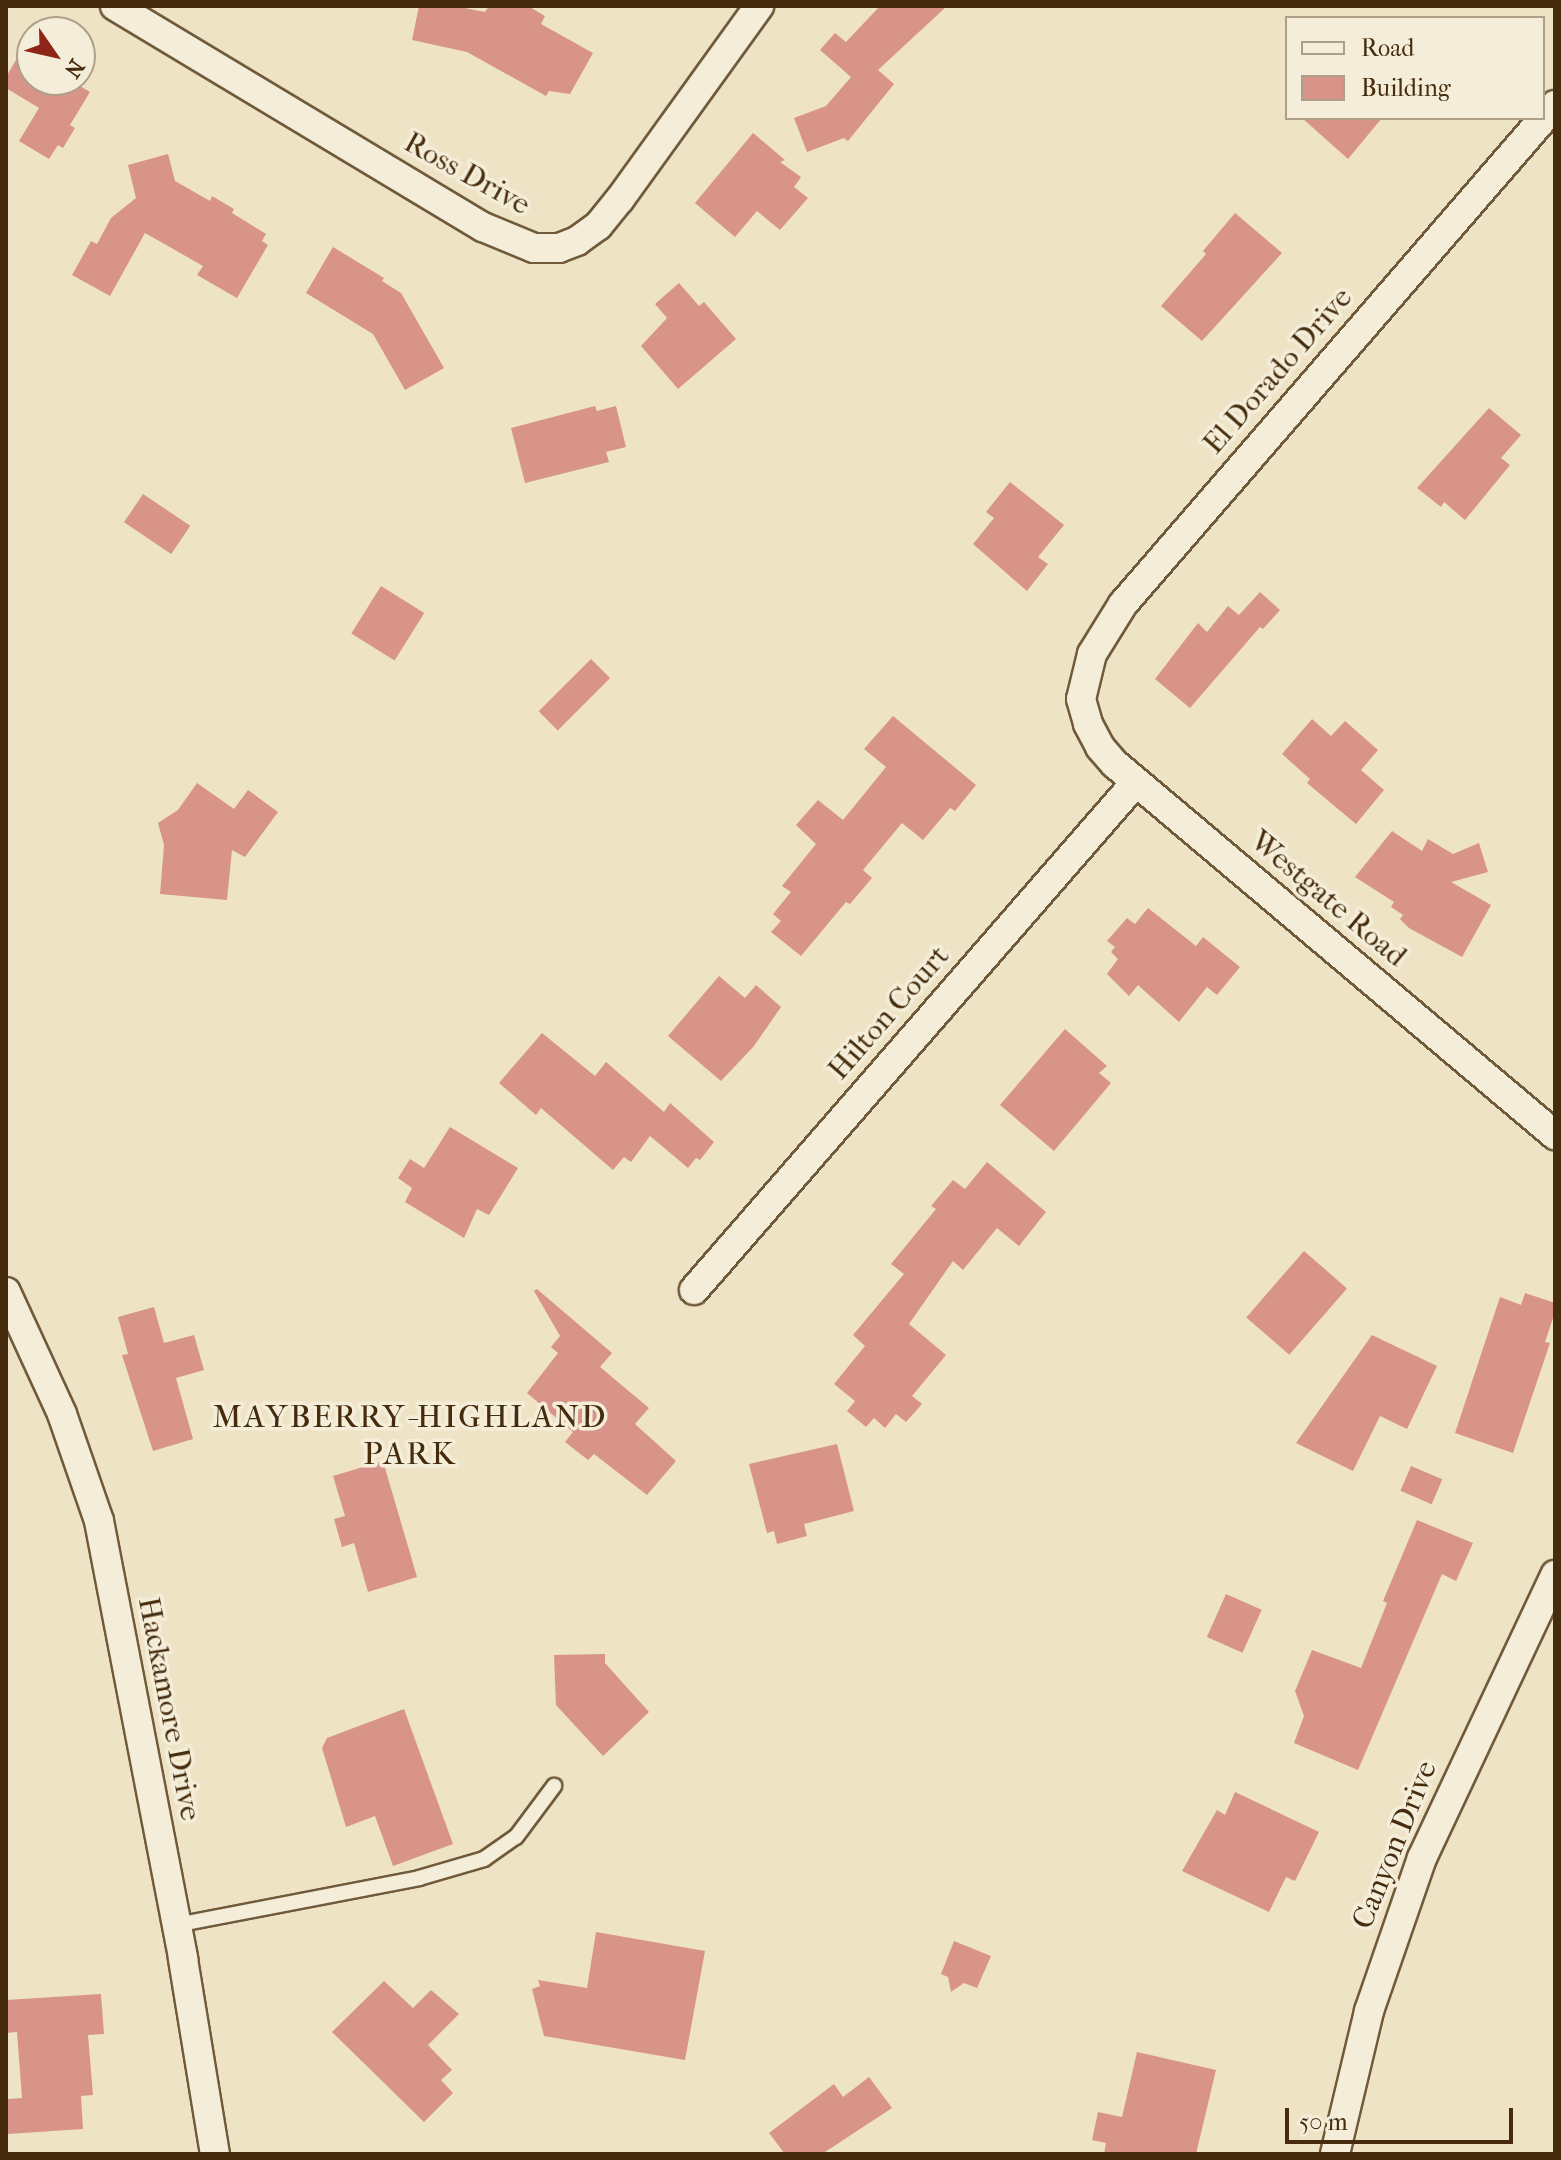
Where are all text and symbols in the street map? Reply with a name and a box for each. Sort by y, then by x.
north arrow [16,16,96,96]
legend [1285,16,1545,120]
text: Road [1361,34,1414,62]
text: N [59,54,90,82]
text: Building [1361,74,1451,102]
street label: Ross Drive [398,125,536,223]
street label: El Dorado Drive [1196,280,1360,462]
street label: Westgate Road [1243,823,1413,975]
street label: Hilton Court [821,939,957,1087]
district label: MAYBERRY-HIGHLAND PARK [213,1399,607,1474]
street label: Hackamore Drive [130,1594,208,1824]
street label: Canyon Drive [1345,1756,1445,1934]
scale bar [1289,2092,1517,2142]
text: 50 m [1299,2108,1348,2136]

